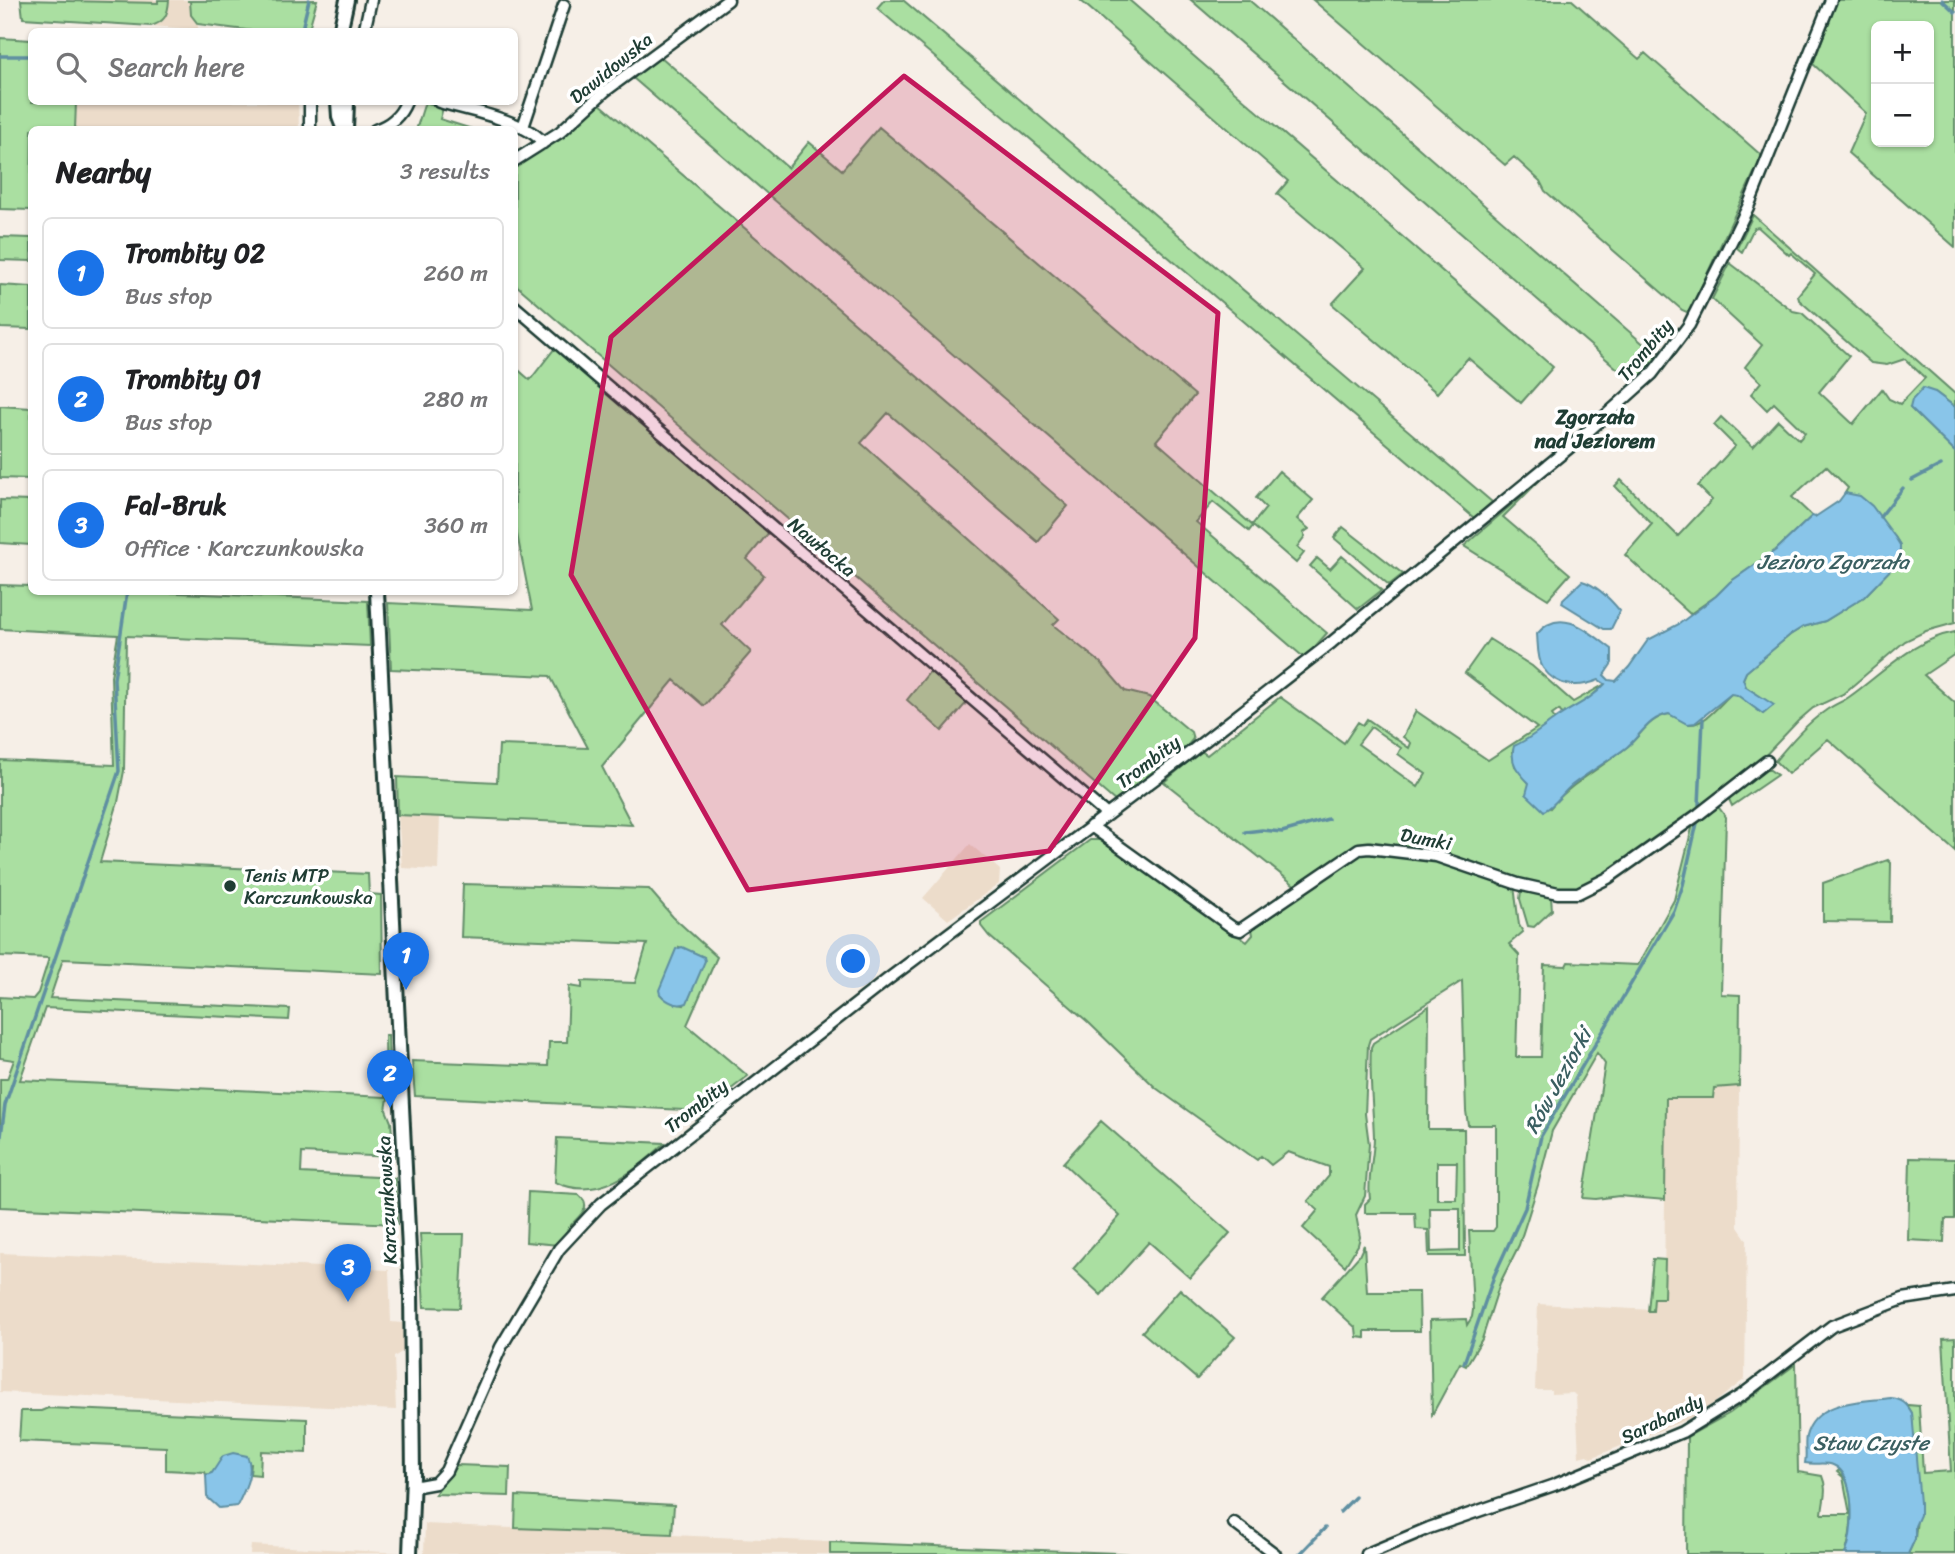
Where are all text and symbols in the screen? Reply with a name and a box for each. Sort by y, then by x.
map controls [1871,21,1934,147]
button: + [1871,21,1934,84]
street label: Dawidowska [562,23,661,112]
search box [28,28,518,105]
text: Search here [108,44,245,90]
icon: search [52,48,90,86]
button: − [1871,84,1934,147]
text: Nearby [56,145,151,199]
text: 3 results [400,151,490,192]
text: Trombity 02 [125,230,265,276]
text: 1 [76,253,86,294]
text: 260 m [423,253,488,294]
text: Bus stop [125,276,212,317]
street label: Trombity [1608,311,1682,389]
text: Trombity 01 [125,356,261,402]
text: 2 [74,379,88,420]
text: 280 m [423,379,488,420]
district label: Zgorzała nad Jeziorem [1533,398,1656,460]
text: Bus stop [125,402,212,443]
text: Fal-Bruk [125,482,227,528]
text: 3 [75,505,87,546]
text: 360 m [424,505,488,546]
street label: Nawłocka [780,508,864,586]
text: Office · Karczunkowska [125,528,364,569]
water label: Jezioro Zgorzała [1757,543,1910,581]
street label: Trombity [1108,726,1188,798]
street label: Dumki [1398,818,1455,860]
place label: Tenis MTP Karczunkowska [244,859,373,914]
marker: Tenis MTP Karczunkowska [222,878,238,894]
pin: 1 [383,932,429,990]
your location [836,944,870,978]
water label: Rów Jeziorki [1513,1017,1605,1141]
pin: 2 [367,1050,413,1108]
street label: Trombity [657,1070,736,1142]
street label: Karczunkowska [367,1134,407,1265]
pin: 3 [325,1244,371,1302]
street label: Sarabandy [1615,1385,1709,1453]
water label: Staw Czyste [1813,1424,1931,1462]

